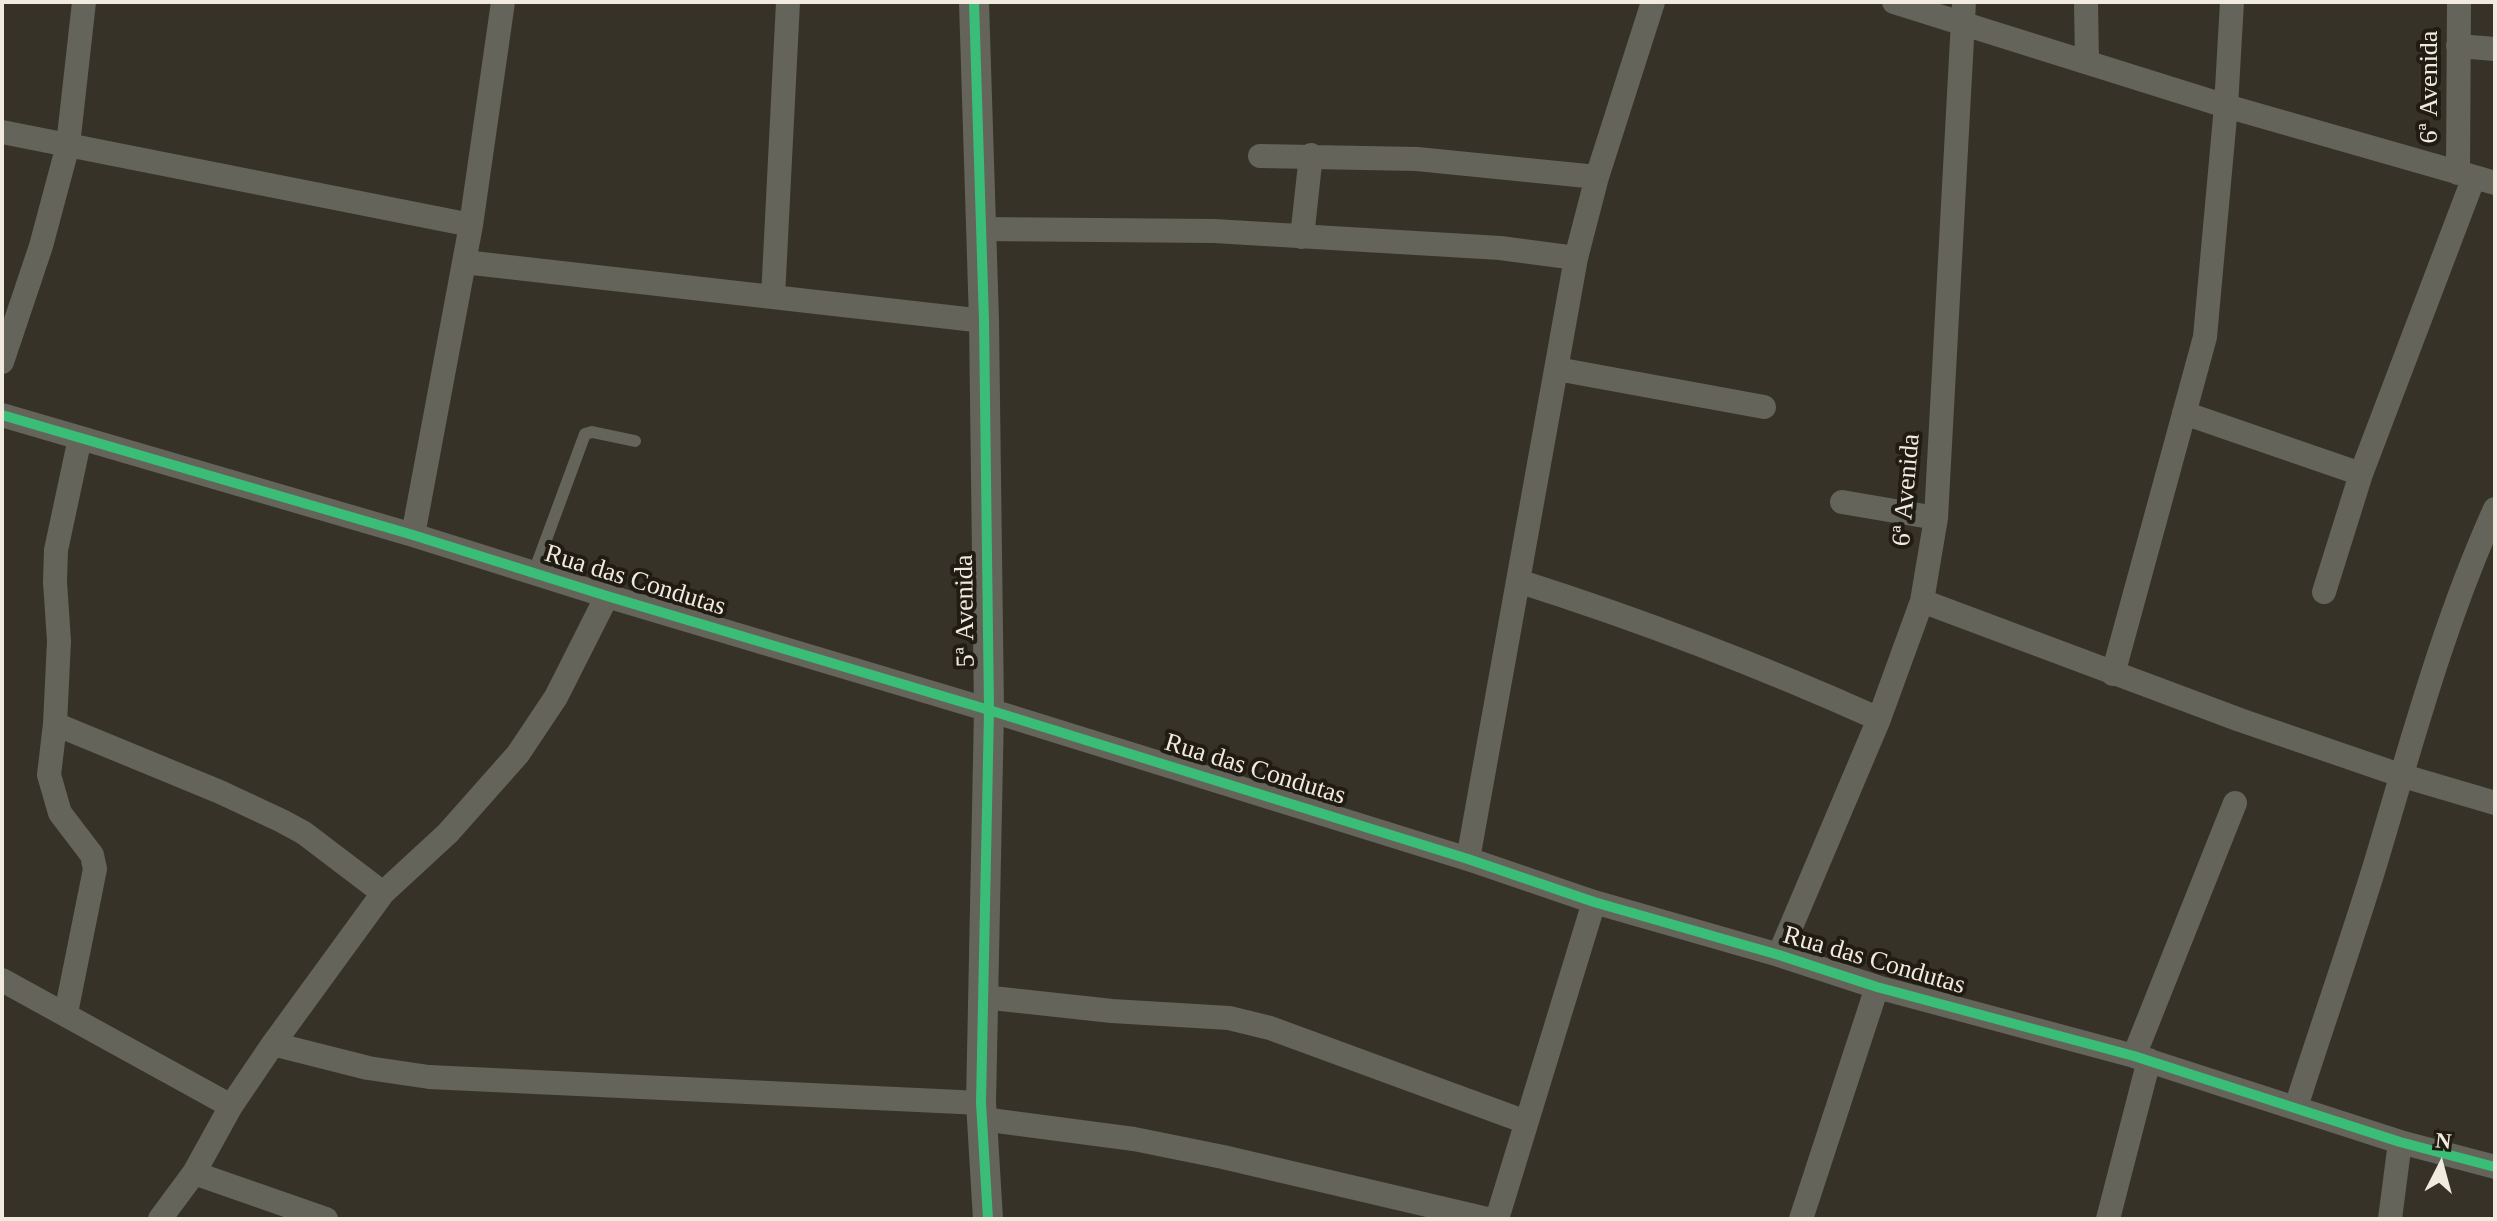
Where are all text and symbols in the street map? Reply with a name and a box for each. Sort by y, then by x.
street label: 6ª Avenida [2414,31,2446,143]
street label: 6ª Avenida [1887,432,1927,548]
street label: Rua das Condutas [541,539,729,623]
street label: 5ª Avenida [949,554,983,668]
street label: Rua das Condutas [1161,728,1349,812]
street label: Rua das Condutas [1779,920,1969,1002]
north arrow [2401,1125,2481,1205]
text: N [2434,1127,2453,1154]

